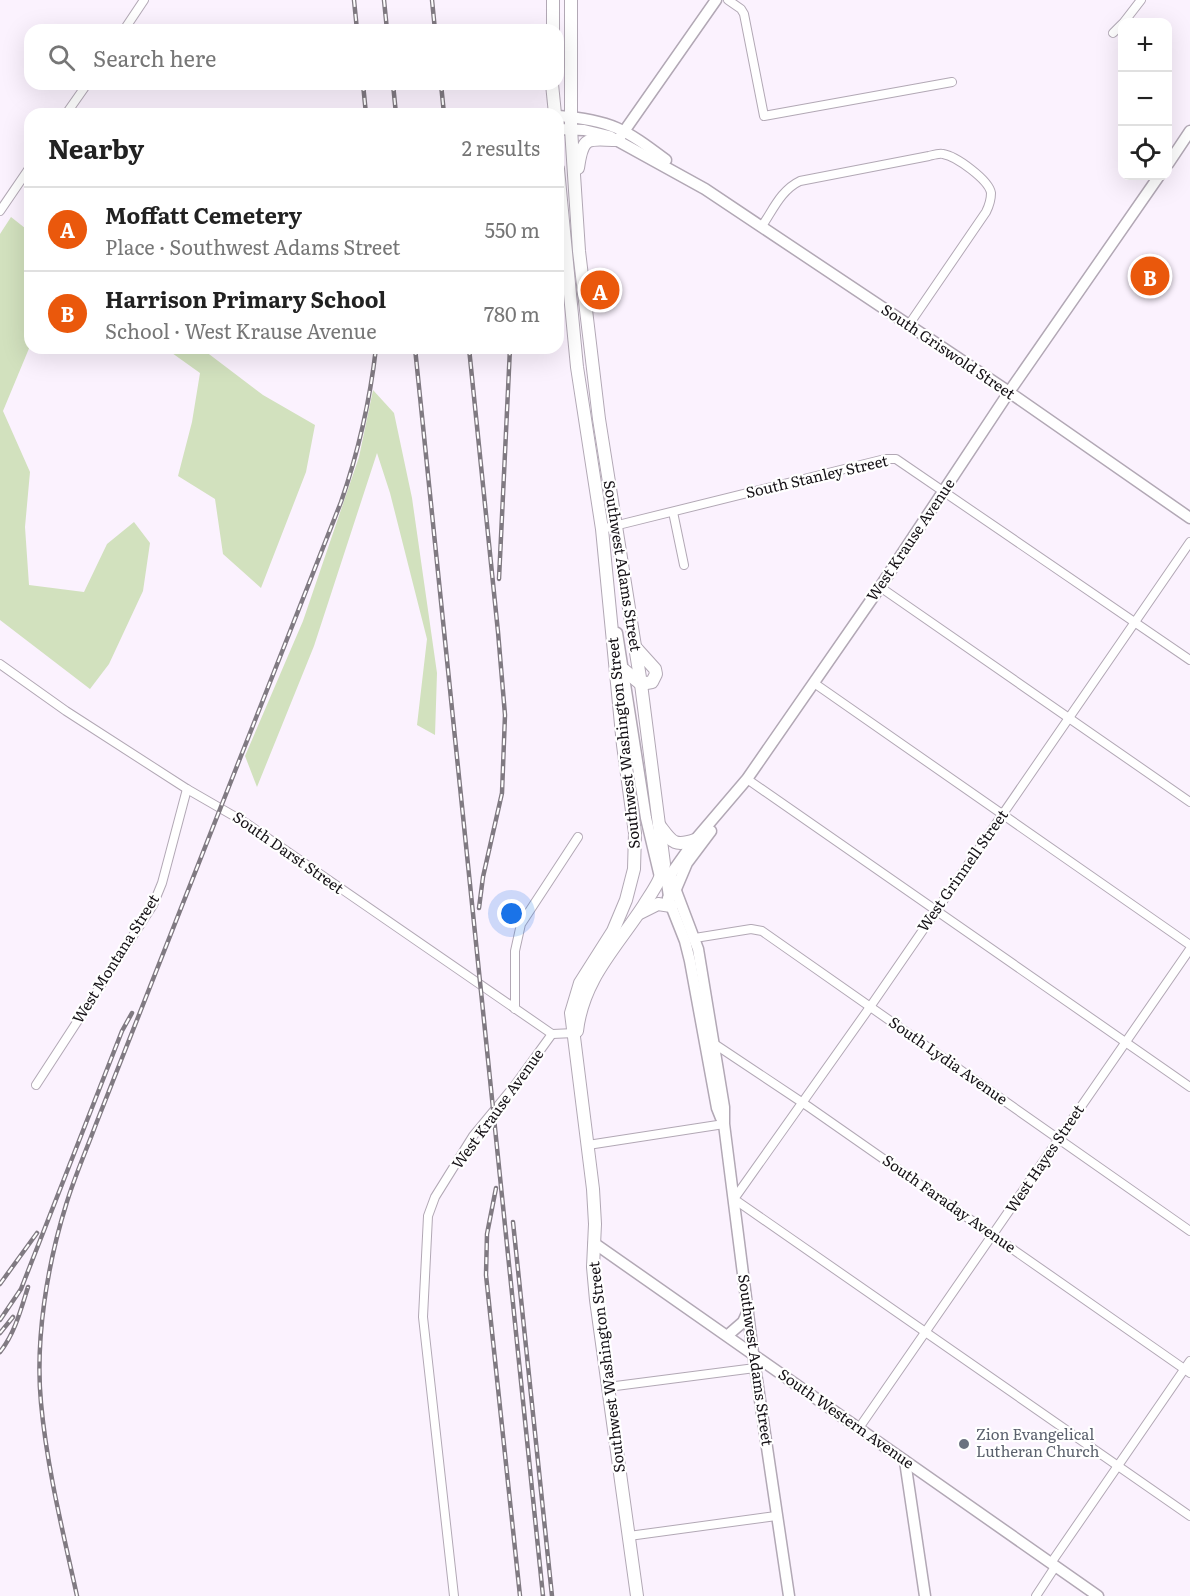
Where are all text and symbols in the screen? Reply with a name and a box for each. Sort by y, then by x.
map controls [1118,18,1172,180]
button: + [1118,18,1172,72]
search box [24,24,564,90]
icon: search [45,41,78,74]
text: Search here [93,41,216,74]
button: − [1118,72,1172,126]
button: locate [1118,126,1172,180]
text: Nearby [48,128,144,167]
text: 2 results [462,132,540,162]
text: Moffatt Cemetery [105,198,302,231]
text: A [60,214,75,244]
text: 550 m [485,214,540,244]
text: Place · Southwest Adams Street [105,231,400,261]
pin: B [1130,254,1170,298]
pin: A [580,268,620,312]
text: Harrison Primary School [105,282,386,315]
street label: South Griswold Street [877,297,1020,404]
text: B [61,298,74,328]
text: 780 m [484,298,540,328]
text: School · West Krause Avenue [105,315,377,345]
street label: South Stanley Street [743,448,890,503]
street label: West Krause Avenue [860,473,960,605]
street label: Southwest Adams Street [599,478,648,653]
street label: Southwest Washington Street [600,636,645,850]
street label: West Grinnell Street [911,804,1013,936]
street label: South Darst Street [229,805,349,899]
street label: West Montana Street [66,889,164,1027]
your location [497,899,526,928]
street label: South Lydia Avenue [885,1010,1013,1110]
street label: West Krause Avenue [445,1043,549,1173]
street label: West Hayes Street [999,1099,1089,1217]
street label: South Faraday Avenue [878,1148,1021,1258]
street label: Southwest Washington Street [581,1260,630,1474]
street label: Southwest Adams Street [733,1272,780,1447]
street label: South Western Avenue [774,1362,920,1474]
place label: Zion Evangelical Lutheran Church [976,1422,1100,1462]
marker: Zion Evangelical Lutheran Church [957,1437,971,1451]

